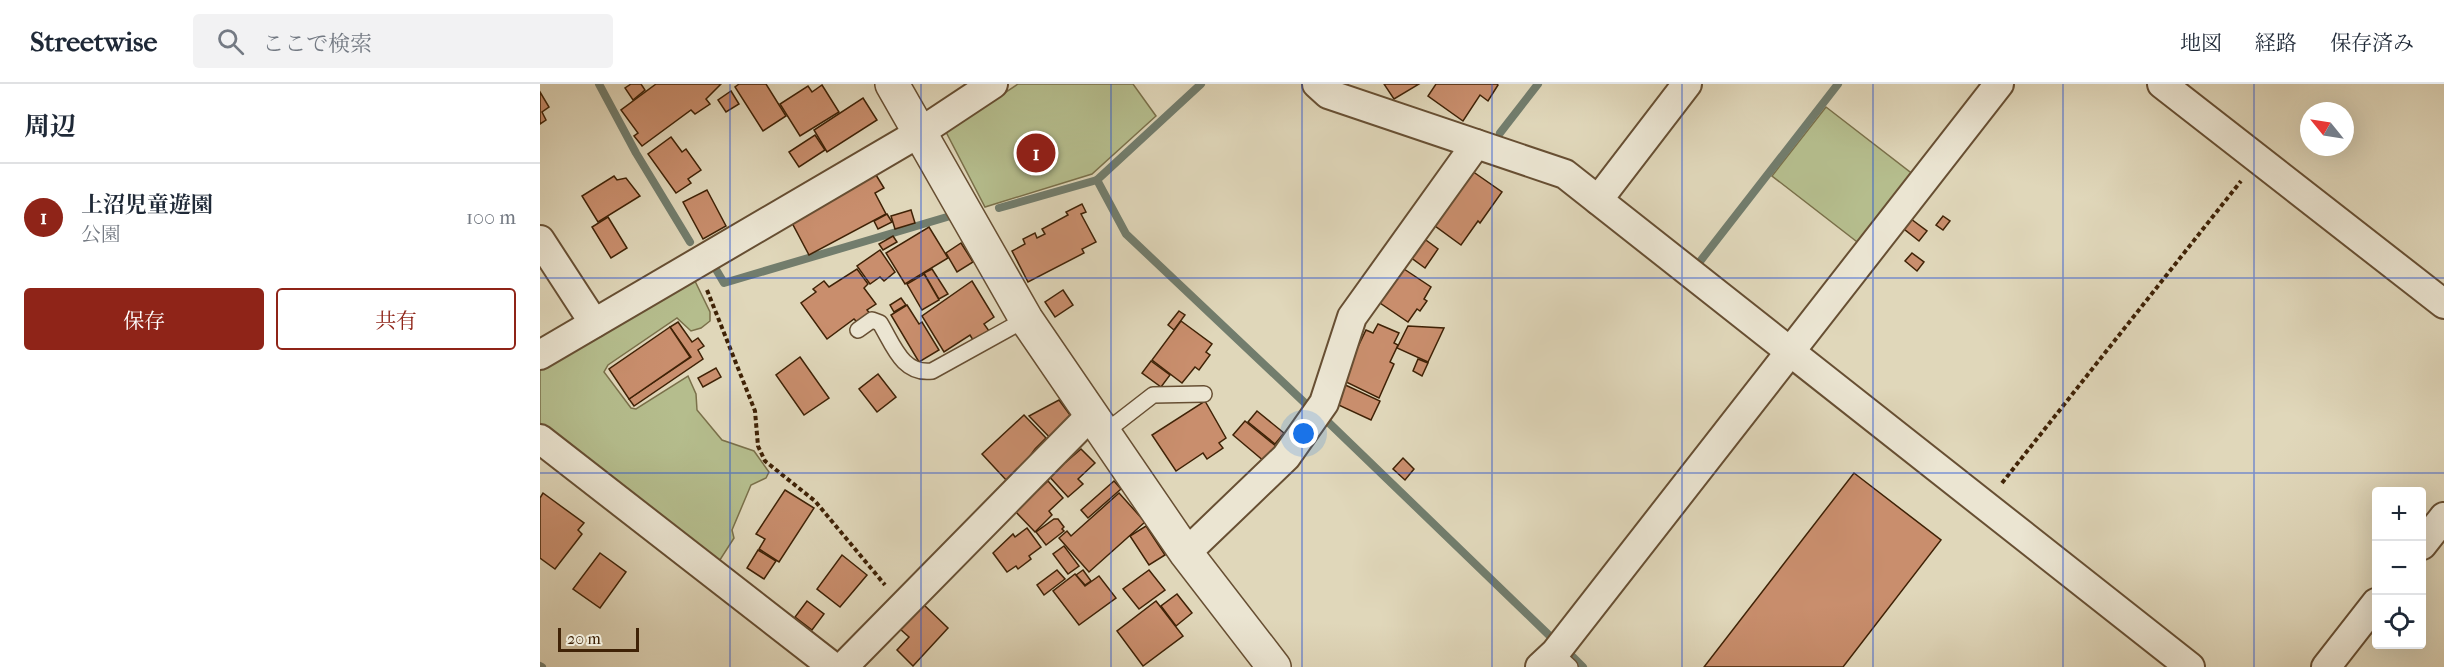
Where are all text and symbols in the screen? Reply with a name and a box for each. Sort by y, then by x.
search box [193,14,613,68]
text: Streetwise [30,25,157,58]
icon: search [214,25,247,58]
text: ここで検索 [262,31,372,57]
text: 地図 [2180,31,2222,55]
text: 経路 [2255,31,2297,55]
text: 保存済み [2330,31,2414,55]
north arrow [2300,102,2354,156]
text: 周辺 [24,111,76,142]
pin: 1 [1016,130,1056,176]
text: 上沼児童遊園 [81,192,213,218]
text: 1 [40,206,47,229]
text: 100 m [466,206,516,229]
text: 公園 [81,223,121,246]
button: 保存 [24,288,264,350]
button: 共有 [276,288,516,350]
your location [1289,419,1318,448]
map controls [2372,487,2426,649]
button: + [2372,487,2426,541]
button: − [2372,541,2426,595]
button: locate [2372,595,2426,649]
scale bar [558,625,639,652]
text: 20 m [567,629,601,648]

